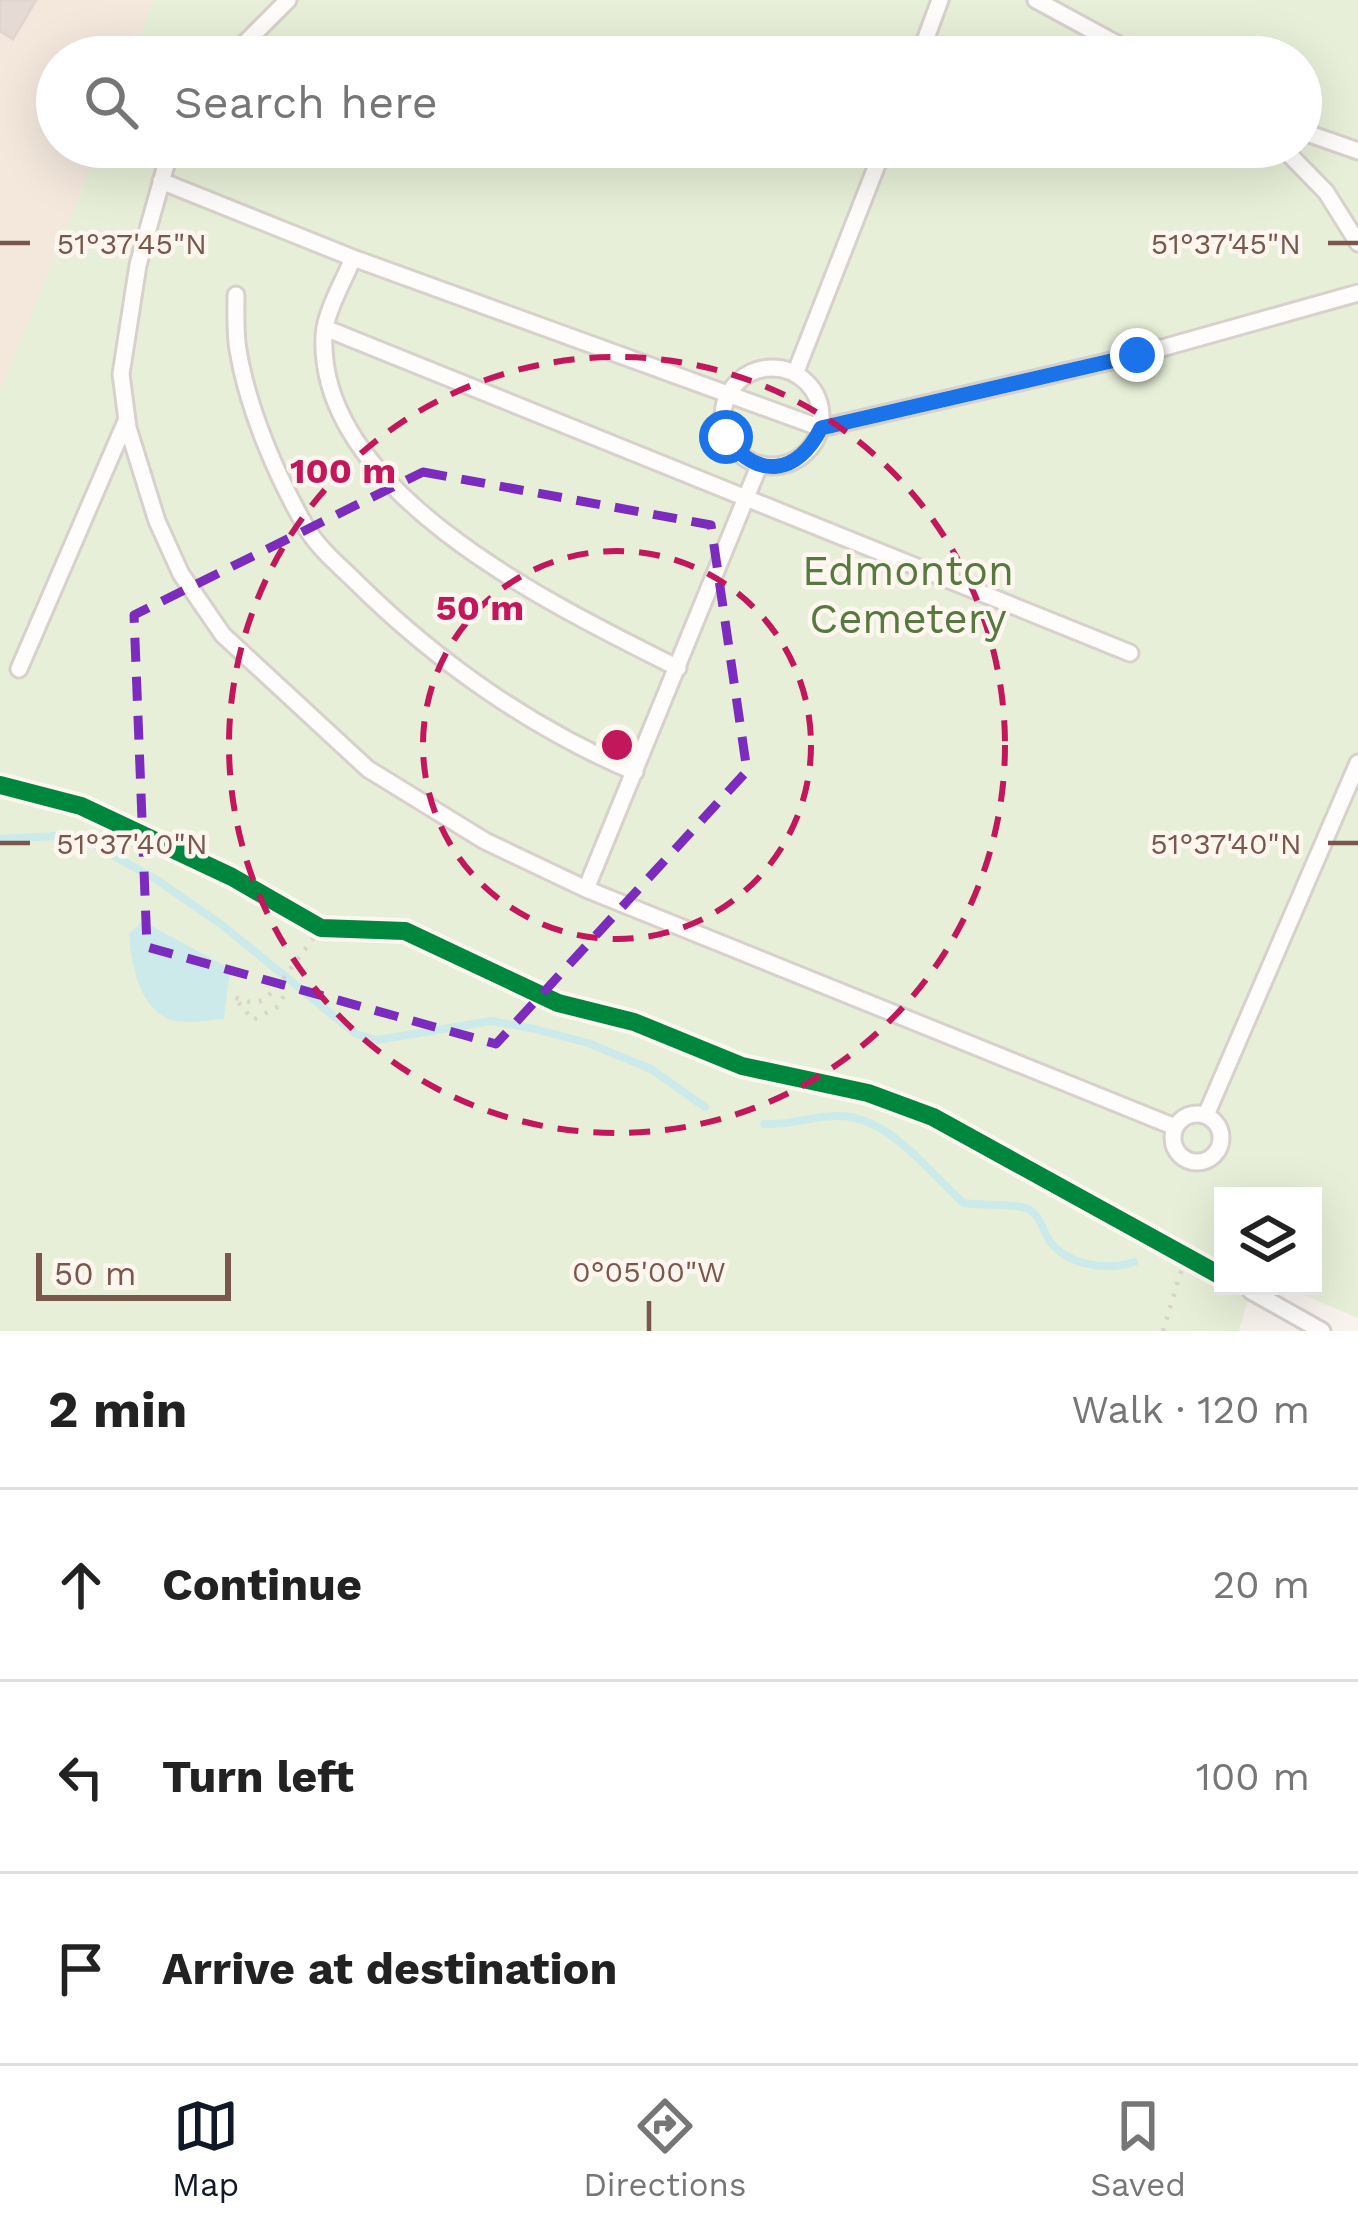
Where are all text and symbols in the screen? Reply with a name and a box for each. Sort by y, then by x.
search box [36,36,1322,168]
icon: search [78,69,144,135]
text: Search here [174,76,438,129]
text: 51°37'45"N [57,226,207,261]
text: 51°37'45"N [1151,226,1301,261]
route end [1110,328,1164,382]
route start [699,410,753,464]
text: 100 m [290,450,396,492]
park label: Edmonton Cemetery [802,546,1014,643]
text: 50 m [436,587,524,629]
centre of rings [596,724,638,766]
text: 51°37'40"N [56,826,208,861]
text: 51°37'40"N [1150,826,1302,861]
map controls [1214,1187,1322,1295]
button: layers [1214,1187,1322,1295]
scale bar [36,1247,231,1300]
text: 50 m [54,1254,136,1293]
text: 0°05'00"W [572,1254,726,1289]
text: 2 min [48,1380,187,1439]
text: Walk · 120 m [1072,1387,1310,1432]
icon: ahead [48,1552,114,1618]
text: Continue [162,1558,362,1611]
text: 20 m [1213,1562,1310,1607]
icon: left [48,1744,114,1810]
text: Turn left [162,1750,354,1803]
text: 100 m [1196,1754,1310,1799]
icon: arrive [48,1936,114,2002]
text: Arrive at destination [162,1942,617,1995]
tab: Map [172,2093,239,2204]
tab: Directions [583,2093,746,2204]
tab: Saved [1090,2093,1186,2204]

